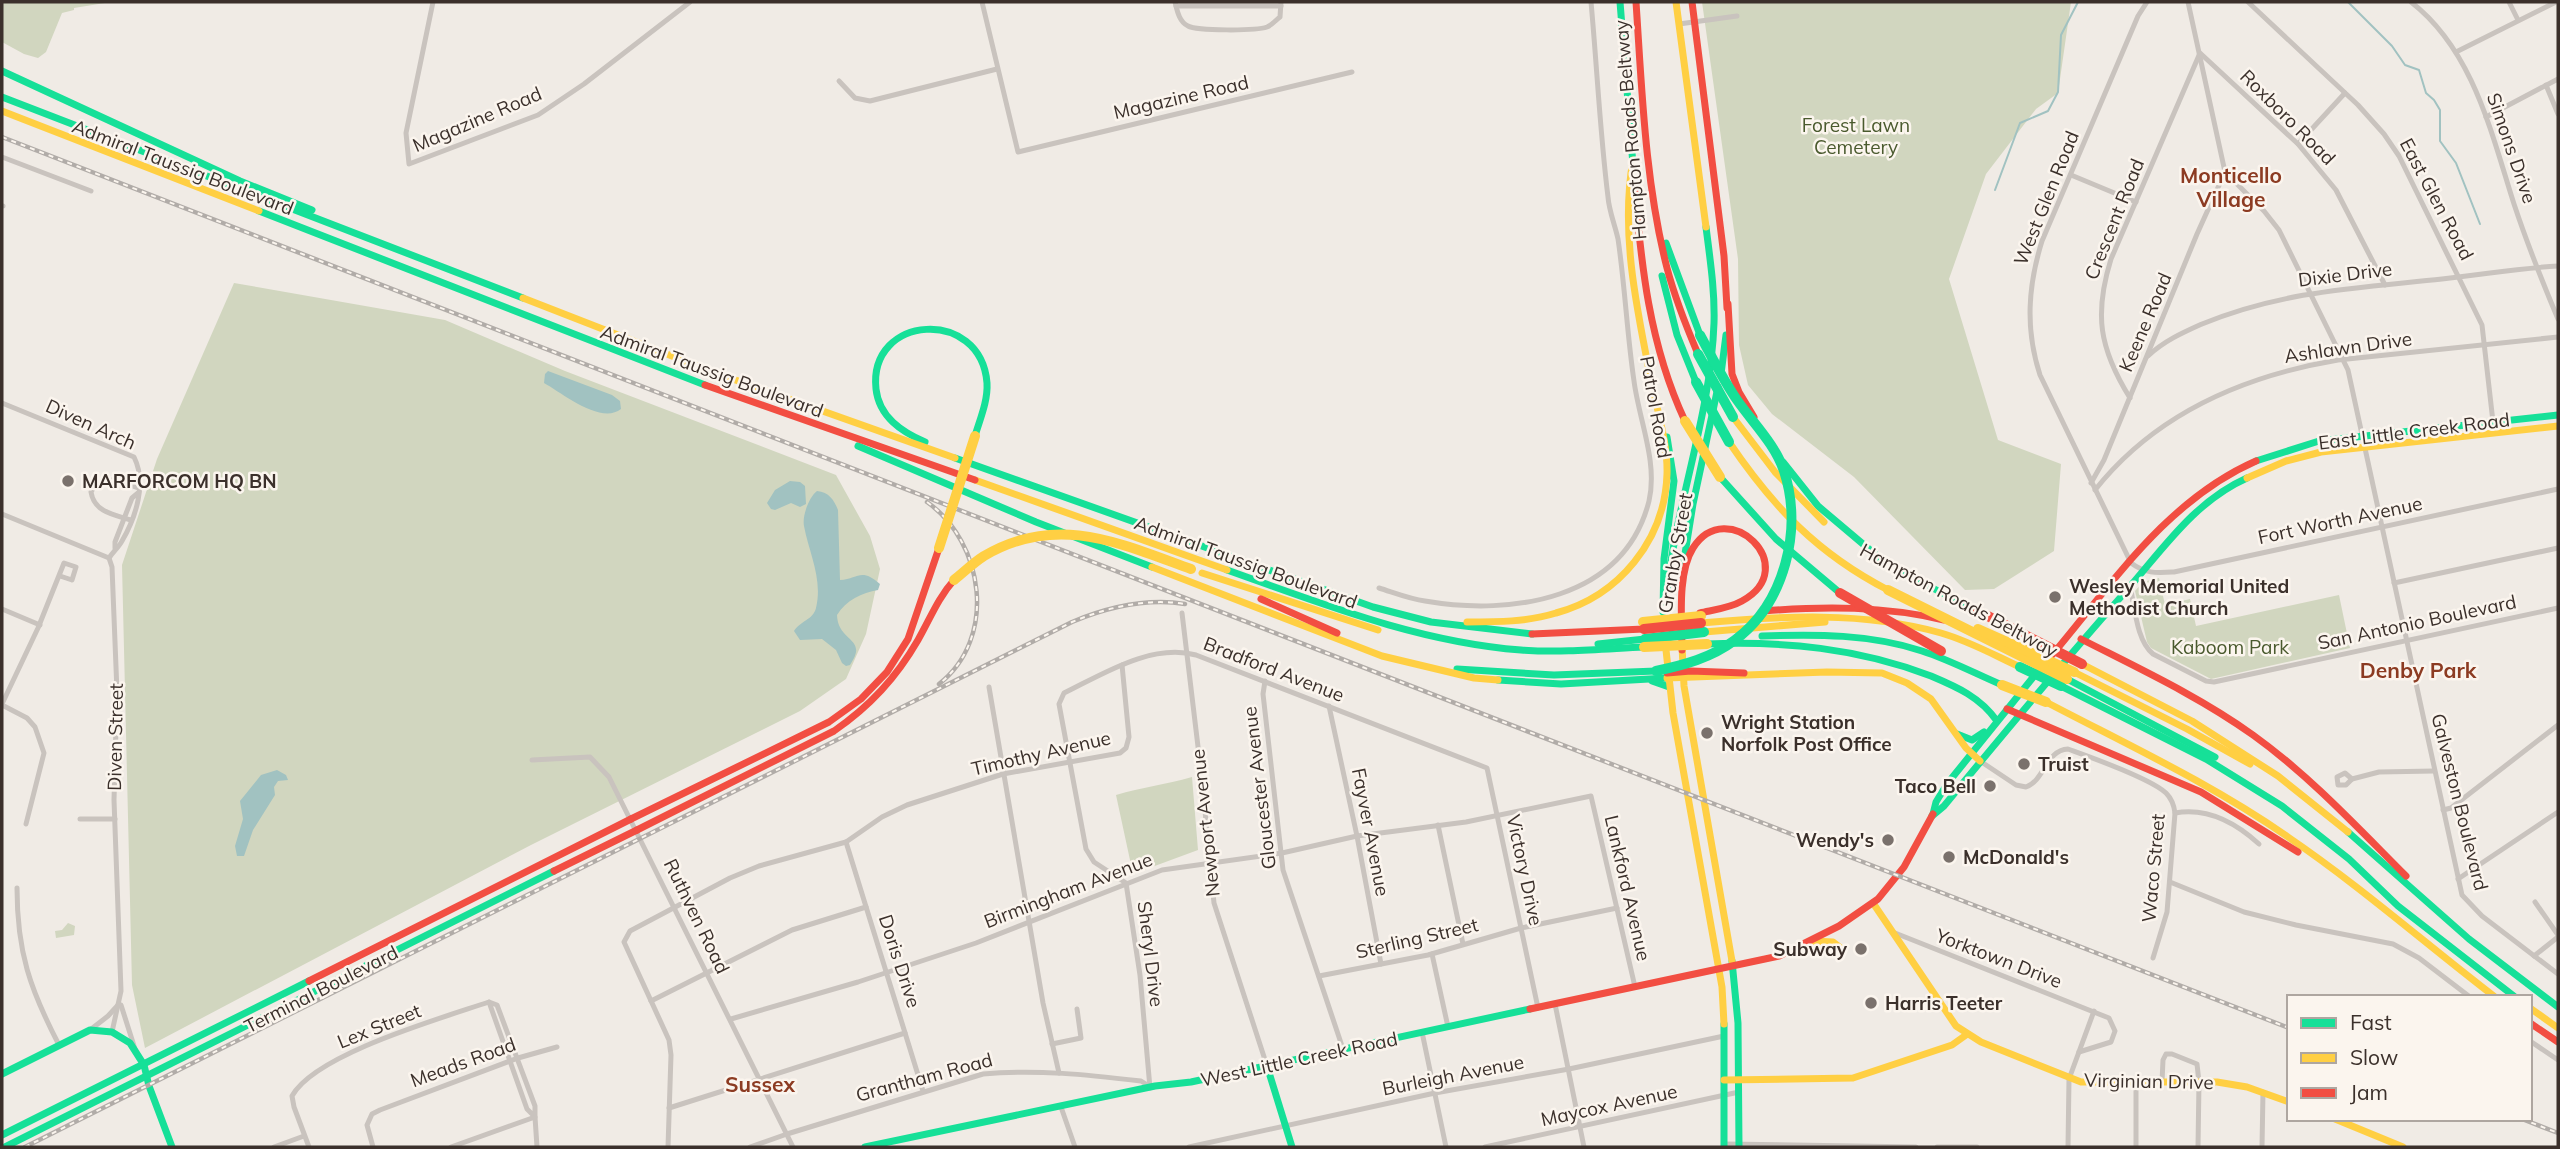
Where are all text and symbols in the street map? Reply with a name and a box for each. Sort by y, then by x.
street label: Hampton Roads Beltway [1608,19,1652,241]
street label: Roxboro Road [2235,64,2341,170]
street label: Magazine Road [1111,70,1251,124]
street label: Magazine Road [409,81,545,157]
street label: Simons Drive [2482,90,2542,206]
park label: Forest Lawn Cemetery [1802,113,1910,159]
street label: Admiral Taussig Boulevard [69,114,297,220]
street label: West Glen Road [2008,127,2084,269]
street label: East Glen Road [2395,134,2479,264]
street label: Crescent Road [2079,155,2149,283]
district label: Monticello Village [2180,162,2282,212]
street label: Dixie Drive [2297,256,2393,292]
street label: Keene Road [2113,269,2177,375]
street label: Admiral Taussig Boulevard [597,319,827,423]
street label: Ashlawn Drive [2283,326,2413,368]
street label: Patrol Road [1635,354,1677,460]
street label: Diven Arch [42,393,140,455]
street label: East Little Creek Road [2317,407,2511,455]
place label: MARFORCOM HQ BN [82,469,277,493]
marker: MARFORCOM HQ BN [60,473,76,489]
street label: Granby Street [1653,490,1697,615]
street label: Fort Worth Avenue [2256,491,2424,549]
street label: Admiral Taussig Boulevard [1131,510,1361,614]
street label: Hampton Roads Beltway [1856,538,2062,662]
place label: Wesley Memorial United Methodist Church [2069,574,2289,620]
marker: Wesley Memorial United Methodist Church [2047,589,2063,605]
street label: San Antonio Boulevard [2316,589,2518,655]
street label: Bradford Avenue [1200,631,1348,707]
park label: Kaboom Park [2171,635,2289,659]
district label: Denby Park [2360,657,2477,683]
street label: Diven Street [102,683,128,791]
street label: Gloucester Avenue [1237,705,1281,871]
place label: Wright Station Norfolk Post Office [1721,710,1892,756]
street label: Galveston Boulevard [2426,711,2494,893]
street label: Timothy Avenue [969,725,1113,781]
marker: Wright Station Norfolk Post Office [1699,725,1715,741]
street label: Newport Avenue [1185,748,1225,898]
place label: Truist [2038,752,2089,776]
marker: Truist [2016,756,2032,772]
street label: Fayver Avenue [1347,766,1395,898]
place label: Taco Bell [1895,774,1976,798]
marker: Taco Bell [1982,778,1998,794]
street label: Victory Drive [1502,812,1548,928]
street label: Waco Street [2136,812,2170,923]
street label: Lankford Avenue [1600,813,1656,963]
place label: Wendy's [1796,828,1874,852]
marker: Wendy's [1880,832,1896,848]
place label: McDonald's [1963,845,2069,869]
street label: Birmingham Avenue [980,847,1156,933]
marker: McDonald's [1941,849,1957,865]
street label: Ruthven Road [659,855,735,977]
street label: Sheryl Drive [1133,900,1169,1008]
street label: Doris Drive [874,911,926,1011]
street label: Sterling Street [1354,912,1481,964]
street label: Yorktown Drive [1932,923,2065,993]
place label: Subway [1773,937,1848,961]
street label: Terminal Boulevard [240,940,402,1038]
marker: Subway [1853,941,1869,957]
place label: Harris Teeter [1885,991,2003,1015]
marker: Harris Teeter [1863,995,1879,1011]
legend [2287,995,2532,1121]
street label: Lex Street [334,998,425,1054]
text: Fast [2350,1009,2392,1035]
street label: West Little Creek Road [1198,1026,1400,1092]
street label: Meads Road [407,1032,519,1092]
text: Slow [2350,1044,2398,1070]
street label: Grantham Road [853,1047,995,1107]
street label: Burleigh Avenue [1380,1049,1526,1101]
street label: Virginian Drive [2084,1068,2214,1094]
district label: Sussex [725,1071,796,1097]
street label: Maycox Avenue [1539,1079,1679,1131]
text: Jam [2350,1079,2388,1105]

